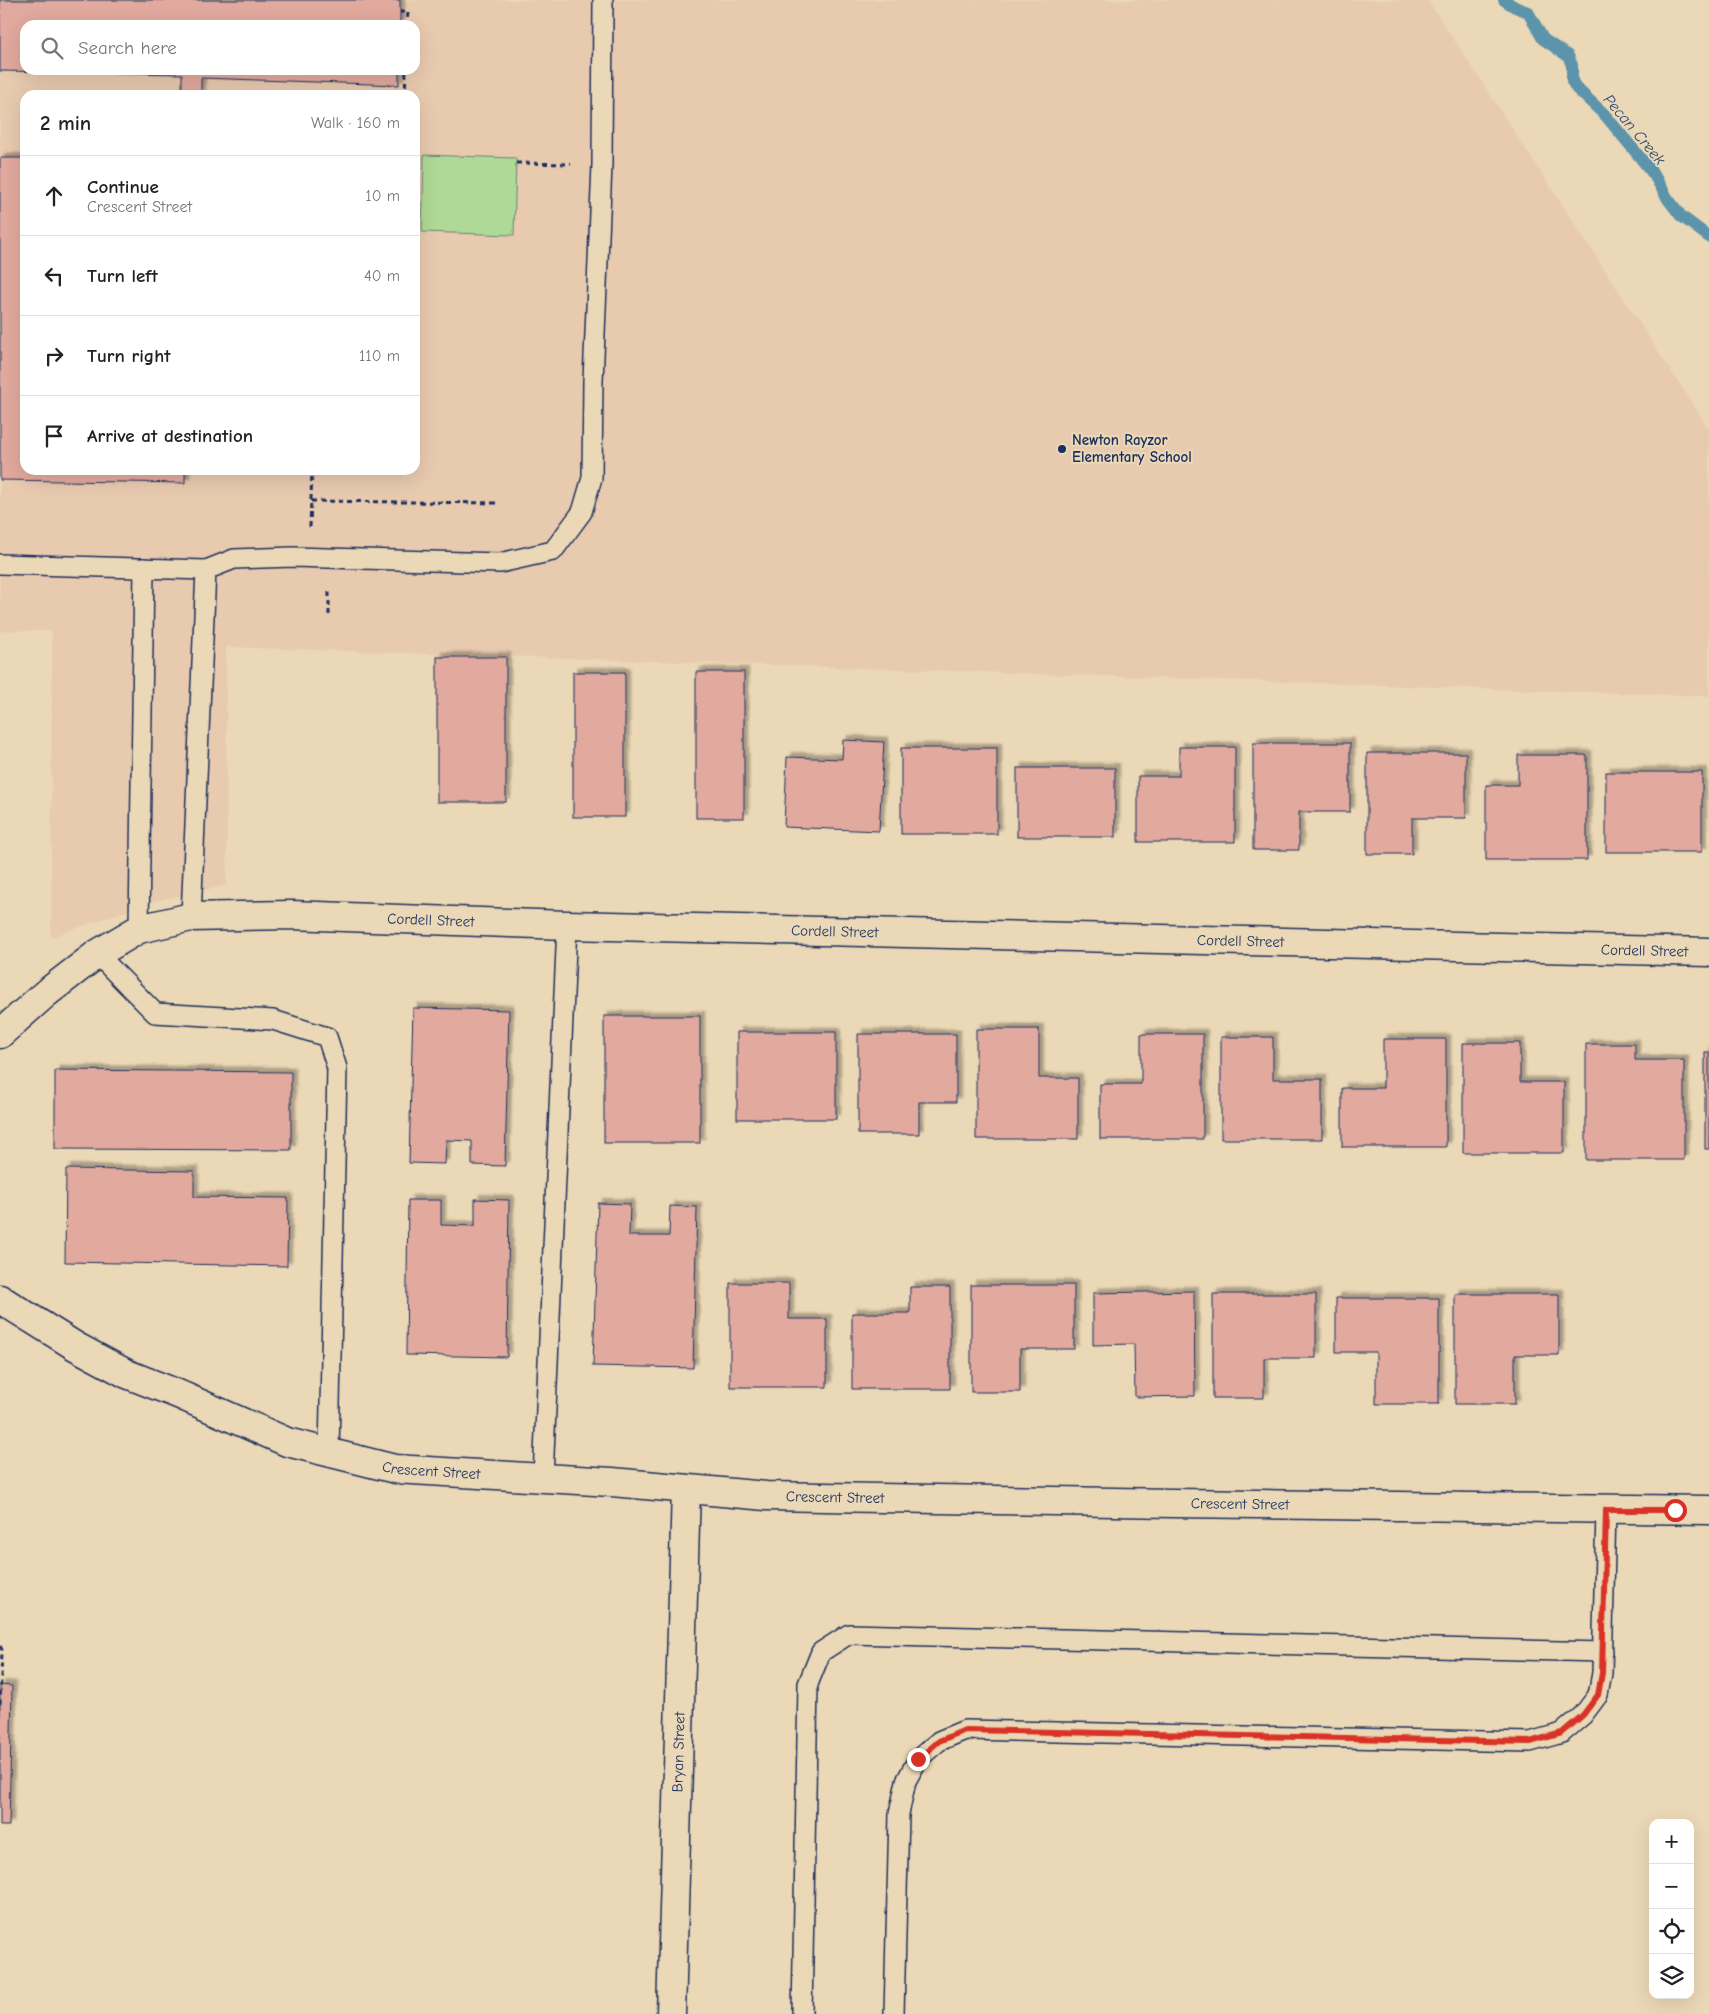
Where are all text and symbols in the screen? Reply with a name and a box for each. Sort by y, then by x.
search box [20,20,420,75]
icon: search [38,34,66,62]
text: Search here [78,37,177,59]
water label: Pecan Creek [1599,91,1669,169]
text: 2 min [40,111,91,135]
text: Walk · 160 m [311,114,400,132]
text: Continue [87,176,159,198]
icon: ahead [40,182,68,210]
text: 10 m [365,187,400,205]
text: Crescent Street [87,198,192,216]
icon: left [40,262,68,290]
text: Turn left [87,265,158,287]
text: 40 m [364,267,400,285]
icon: right [40,342,68,370]
text: Turn right [87,345,171,367]
text: 110 m [359,347,400,365]
icon: arrive [40,422,68,450]
text: Arrive at destination [87,425,253,447]
place label: Newton Rayzor Elementary School [1072,431,1192,466]
marker: Newton Rayzor Elementary School [1056,443,1068,455]
street label: Cordell Street [387,909,475,931]
street label: Cordell Street [791,921,879,941]
street label: Cordell Street [1197,931,1285,951]
street label: Cordell Street [1601,940,1689,961]
street label: Crescent Street [380,1457,482,1483]
street label: Crescent Street [786,1487,885,1507]
street label: Crescent Street [1191,1494,1290,1514]
route start [1664,1499,1687,1522]
street label: Bryan Street [668,1711,689,1793]
route end [907,1748,930,1771]
map controls [1649,1819,1694,1999]
button: + [1649,1819,1694,1864]
button: − [1649,1864,1694,1909]
button: locate [1649,1909,1694,1954]
button: layers [1649,1954,1694,1999]

